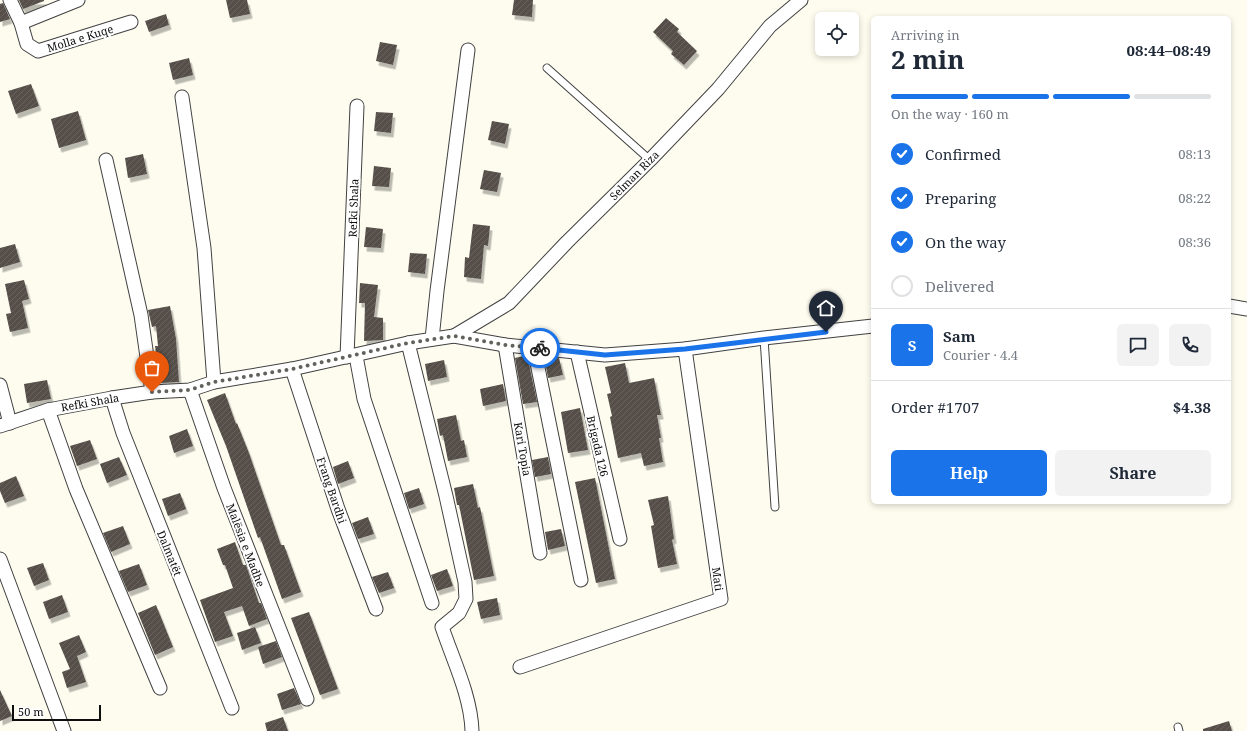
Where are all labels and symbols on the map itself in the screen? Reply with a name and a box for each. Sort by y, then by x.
street label: Molla e Kuqe [45,21,115,55]
street label: Selman Riza [606,147,662,203]
street label: Refki Shala [344,178,362,238]
pin [809,291,843,332]
courier [520,328,560,368]
pin [135,351,169,392]
street label: Refki Shala [60,390,120,414]
street label: Brigada 126 [584,414,612,478]
street label: Kari Topia [511,421,535,477]
street label: Frang Bardhi [314,455,351,526]
street label: Malësia e Madhe [223,501,269,589]
street label: Dalmatët [154,528,186,578]
street label: Mati [709,566,727,592]
scale bar [12,703,101,722]

